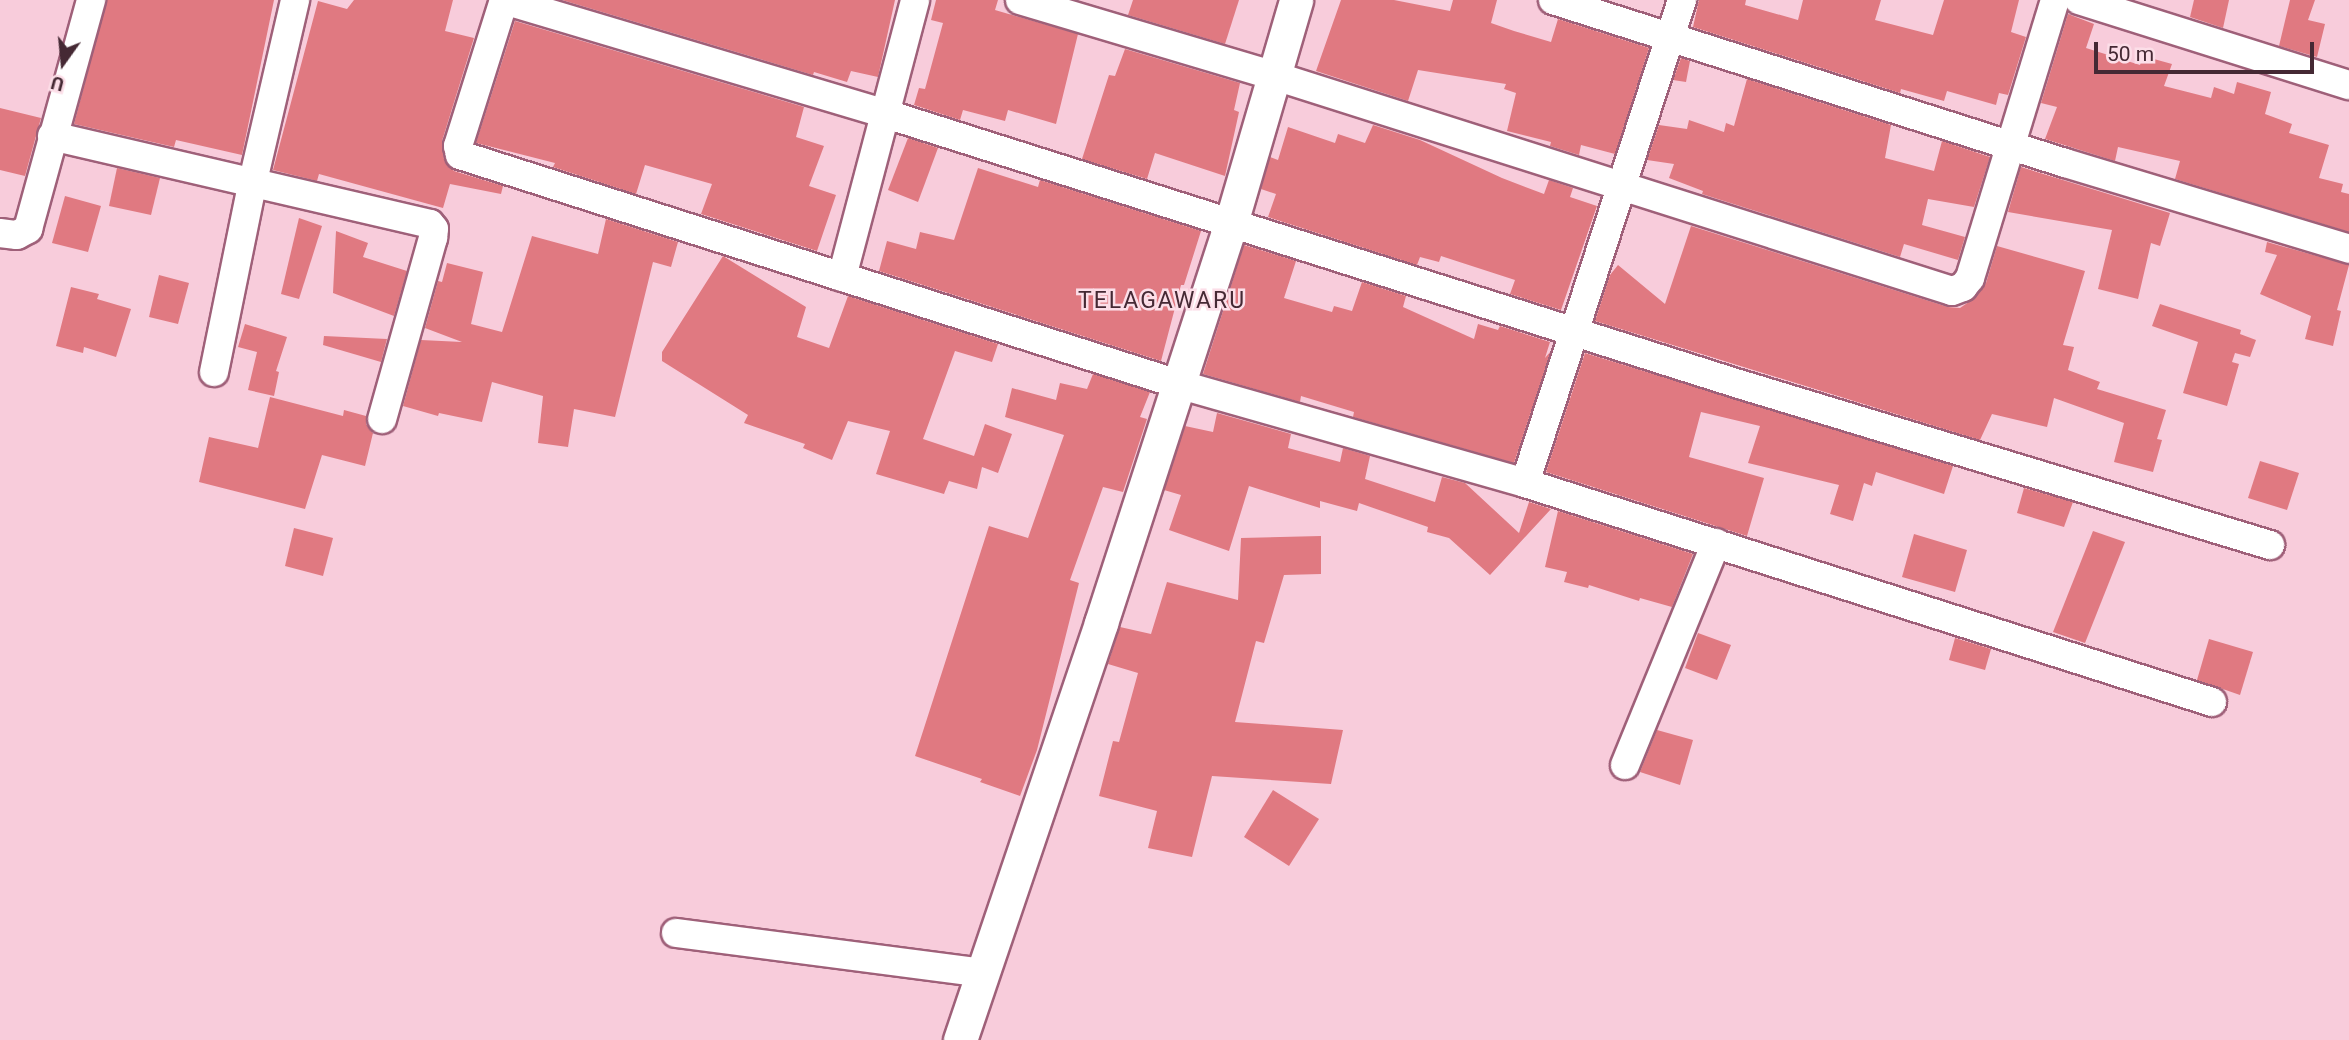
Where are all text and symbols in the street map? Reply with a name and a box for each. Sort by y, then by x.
north arrow [28,28,98,98]
scale bar [2097,28,2318,72]
text: 50 m [2107,42,2154,66]
text: U [48,71,66,96]
district label: TELAGAWARU [1079,287,1245,315]

